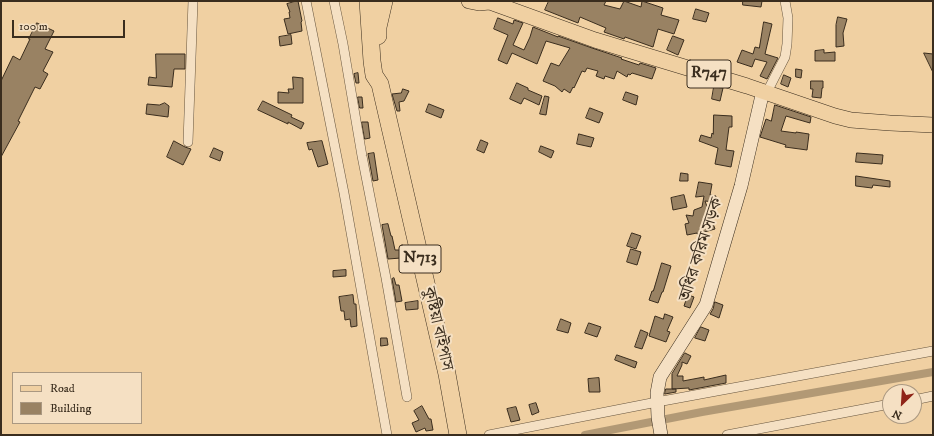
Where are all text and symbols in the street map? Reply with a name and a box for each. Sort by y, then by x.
scale bar [14,12,127,38]
text: 100 m [19,19,48,34]
road number: R747 [687,60,731,88]
street label: অধির করিম সড়ক [676,196,728,304]
road number: N713 [399,245,441,273]
street label: কুষ্টিয়া বাইপাস [417,285,457,373]
legend [12,372,142,424]
text: Road [50,381,75,396]
north arrow [882,384,922,424]
text: Building [50,401,91,416]
text: N [890,406,904,422]

